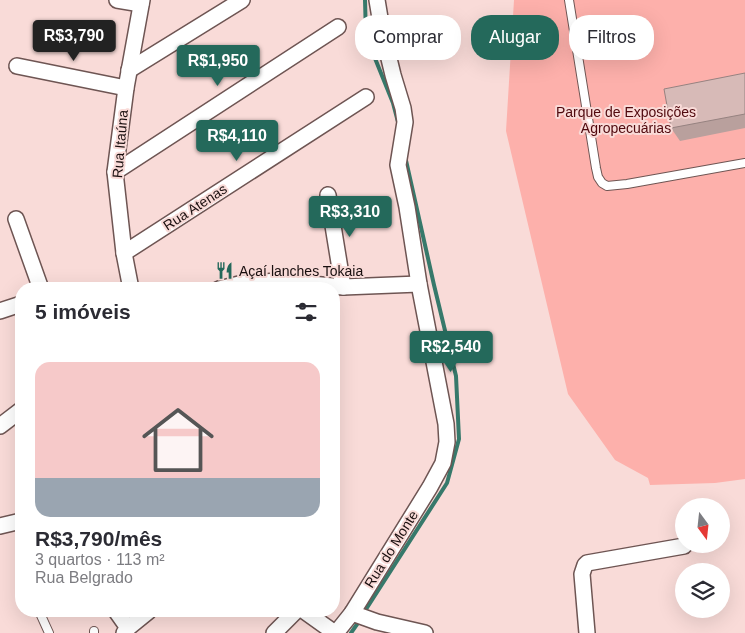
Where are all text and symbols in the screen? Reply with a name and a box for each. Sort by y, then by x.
chip: Comprar [355,15,461,60]
chip: Alugar [471,15,559,60]
chip: Filtros [569,15,654,60]
pin: R$3,790 [28,20,120,62]
text: R$3,790 [44,27,104,44]
pin: R$1,950 [172,44,264,87]
text: R$1,950 [188,52,248,69]
park label: Parque de Exposições Agropecuárias [556,104,696,136]
street label: Rua Itaúna [109,109,131,179]
pin: R$4,110 [191,120,283,162]
text: R$4,110 [207,127,267,144]
street label: Rua Atenas [160,181,230,233]
pin: R$3,310 [304,196,396,238]
text: R$3,310 [320,203,380,220]
restaurant icon: Açaí lanches Tokaia [215,261,235,281]
place label: Açaí lanches Tokaia [239,263,363,279]
icon: filters [292,298,320,326]
text: 5 imóveis [35,300,131,323]
pin: R$2,540 [405,330,497,373]
text: R$2,540 [421,338,481,355]
icon: home [133,395,223,485]
north arrow [675,498,730,552]
map controls [675,498,730,618]
street label: Rua do Monte [361,507,421,591]
text: R$3,790/mês [35,527,162,550]
text: 3 quartos · 113 m² [35,551,165,568]
button: layers [675,563,730,618]
text: Rua Belgrado [35,569,133,586]

